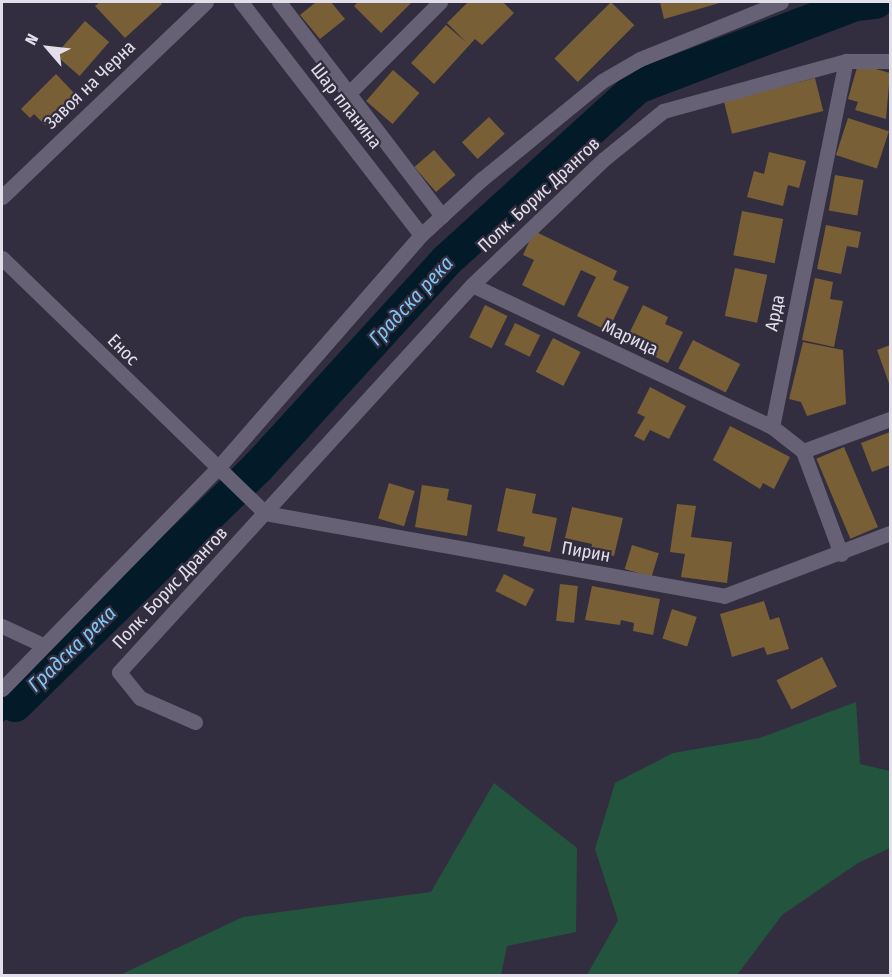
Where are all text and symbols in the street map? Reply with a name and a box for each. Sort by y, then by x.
north arrow [18,18,78,78]
text: N [21,31,42,48]
street label: Завоя на Черна [40,36,140,134]
street label: Шар планина [306,59,386,153]
street label: Полк. Борис Дрангов [474,133,604,257]
water label: Градска река [364,251,458,351]
street label: Арда [761,293,789,333]
street label: Марица [599,316,661,360]
street label: Енос [103,330,143,370]
street label: Полк. Борис Дрангов [108,523,232,653]
street label: Пирин [560,537,612,567]
water label: Градска река [23,601,121,697]

